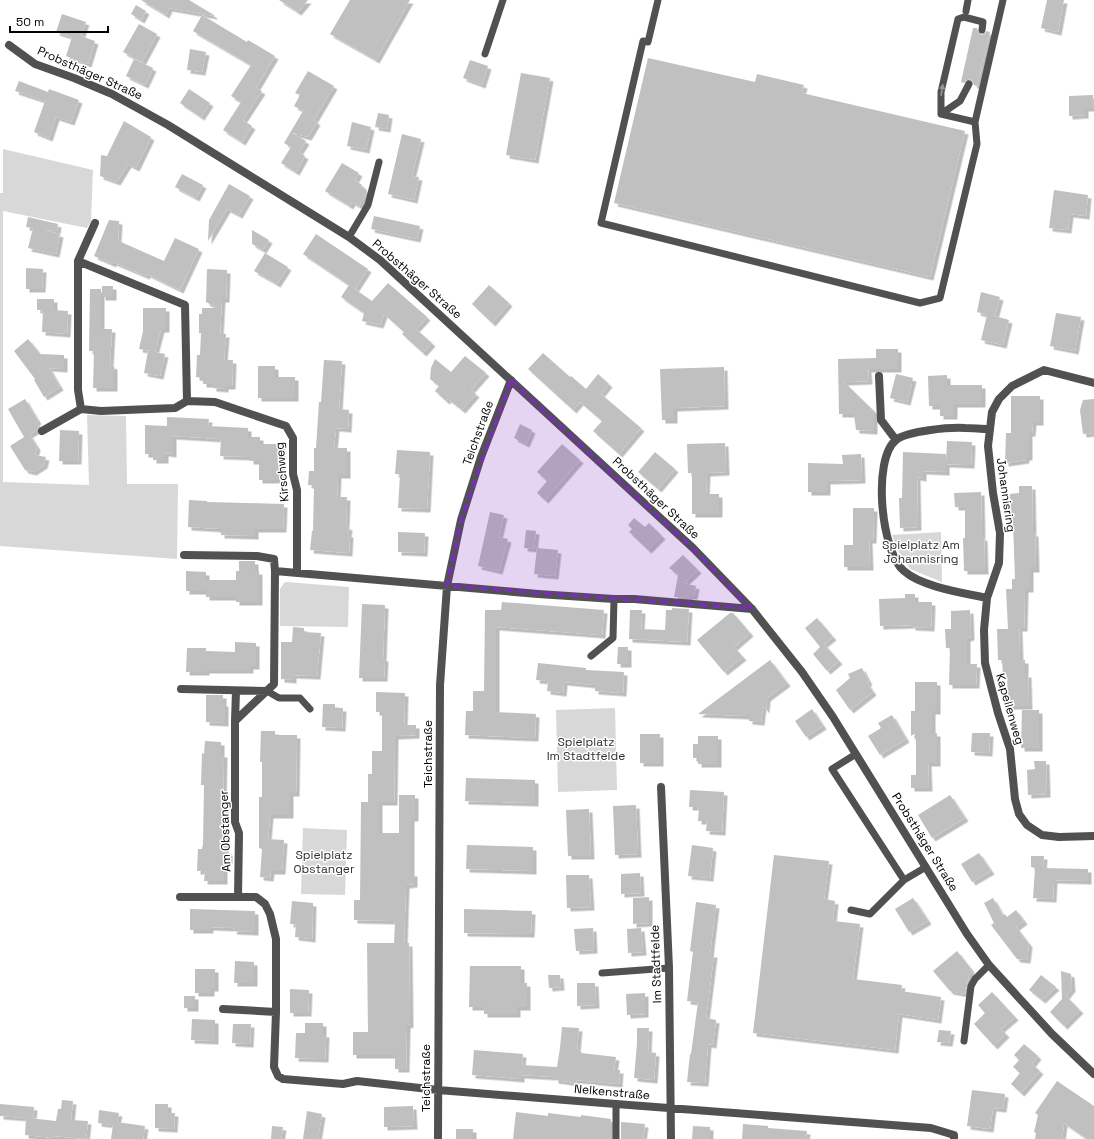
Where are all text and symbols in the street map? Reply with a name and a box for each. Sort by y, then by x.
scale bar [10,8,108,34]
text: 50 m [16,14,44,30]
street label: Probsthäger Straße [35,43,145,103]
one-way arrow [940,84,946,96]
street label: Probsthäger Straße [369,236,465,322]
street label: Teichstraße [459,398,497,468]
street label: Kirschweg [271,442,293,502]
street label: Probsthäger Straße [609,453,703,543]
street label: Johannisring [993,457,1019,533]
park label: Spielplatz Am Johannisring [882,537,960,567]
street label: Kapellenweg [992,671,1028,747]
street label: Teichstraße [420,720,436,788]
park label: Spielplatz Im Stadtfelde [547,734,625,764]
street label: Am Obstanger [216,789,234,872]
street label: Probsthäger Straße [888,790,962,894]
park label: Spielplatz Obstanger [293,847,355,877]
street label: Im Stadtfelde [647,924,665,1004]
street label: Teichstraße [418,1044,434,1112]
street label: Nelkenstraße [573,1081,651,1103]

